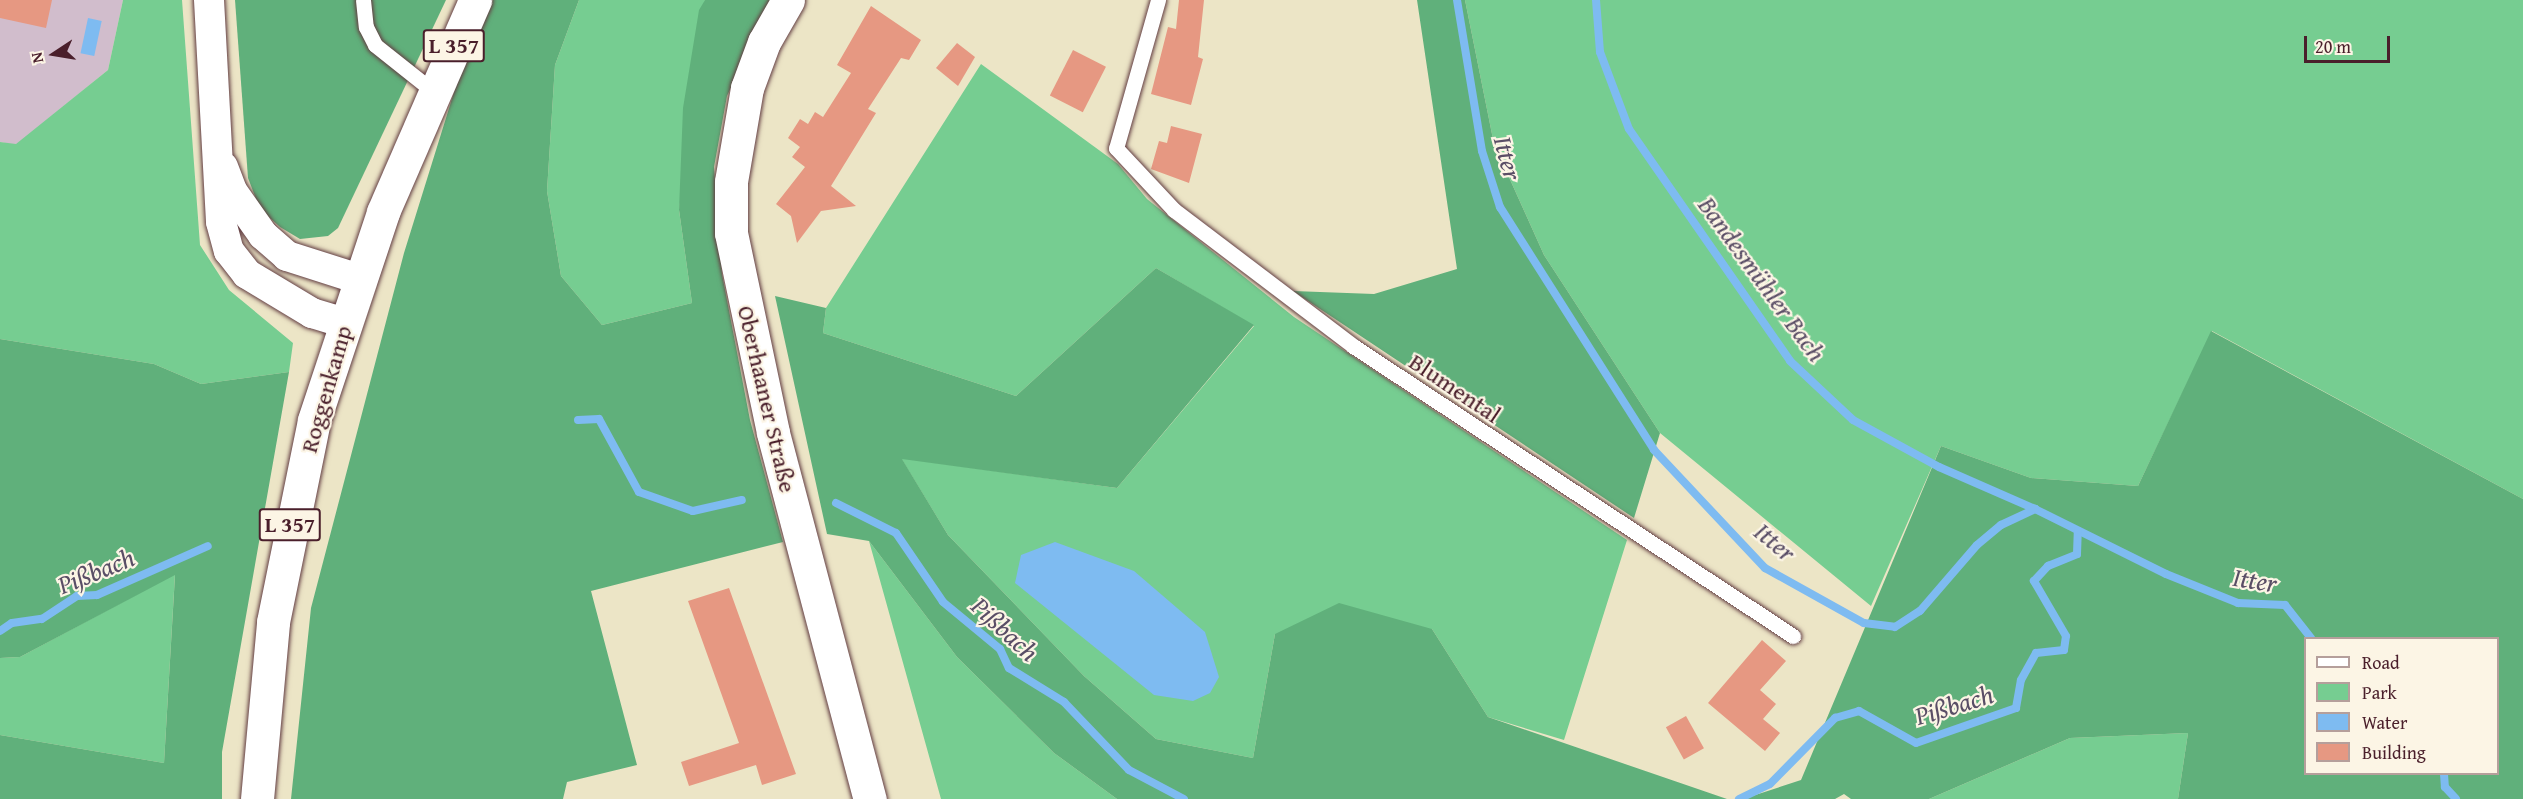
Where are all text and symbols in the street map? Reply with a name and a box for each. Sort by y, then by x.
north arrow [24,24,84,84]
scale bar [2307,24,2392,62]
road number: L 357 [422,27,486,65]
text: 20 m [2315,33,2351,60]
text: N [24,50,49,65]
water label: Itter [1487,133,1529,183]
water label: Bandesmühler Bach [1692,190,1832,368]
street label: Oberhaaner Straße [732,303,802,495]
street label: Roggenkamp [294,322,358,456]
street label: Blumental [1404,347,1506,429]
road number: L 357 [258,506,322,544]
water label: Itter [1748,516,1802,568]
water label: Pißbach [53,542,139,600]
water label: Itter [2231,561,2279,599]
water label: Pißbach [965,590,1045,668]
legend [2304,637,2499,775]
text: Road [2362,649,2400,676]
water label: Pißbach [1911,678,1997,732]
text: Park [2362,679,2397,706]
text: Water [2362,709,2407,736]
text: Building [2362,739,2426,766]

